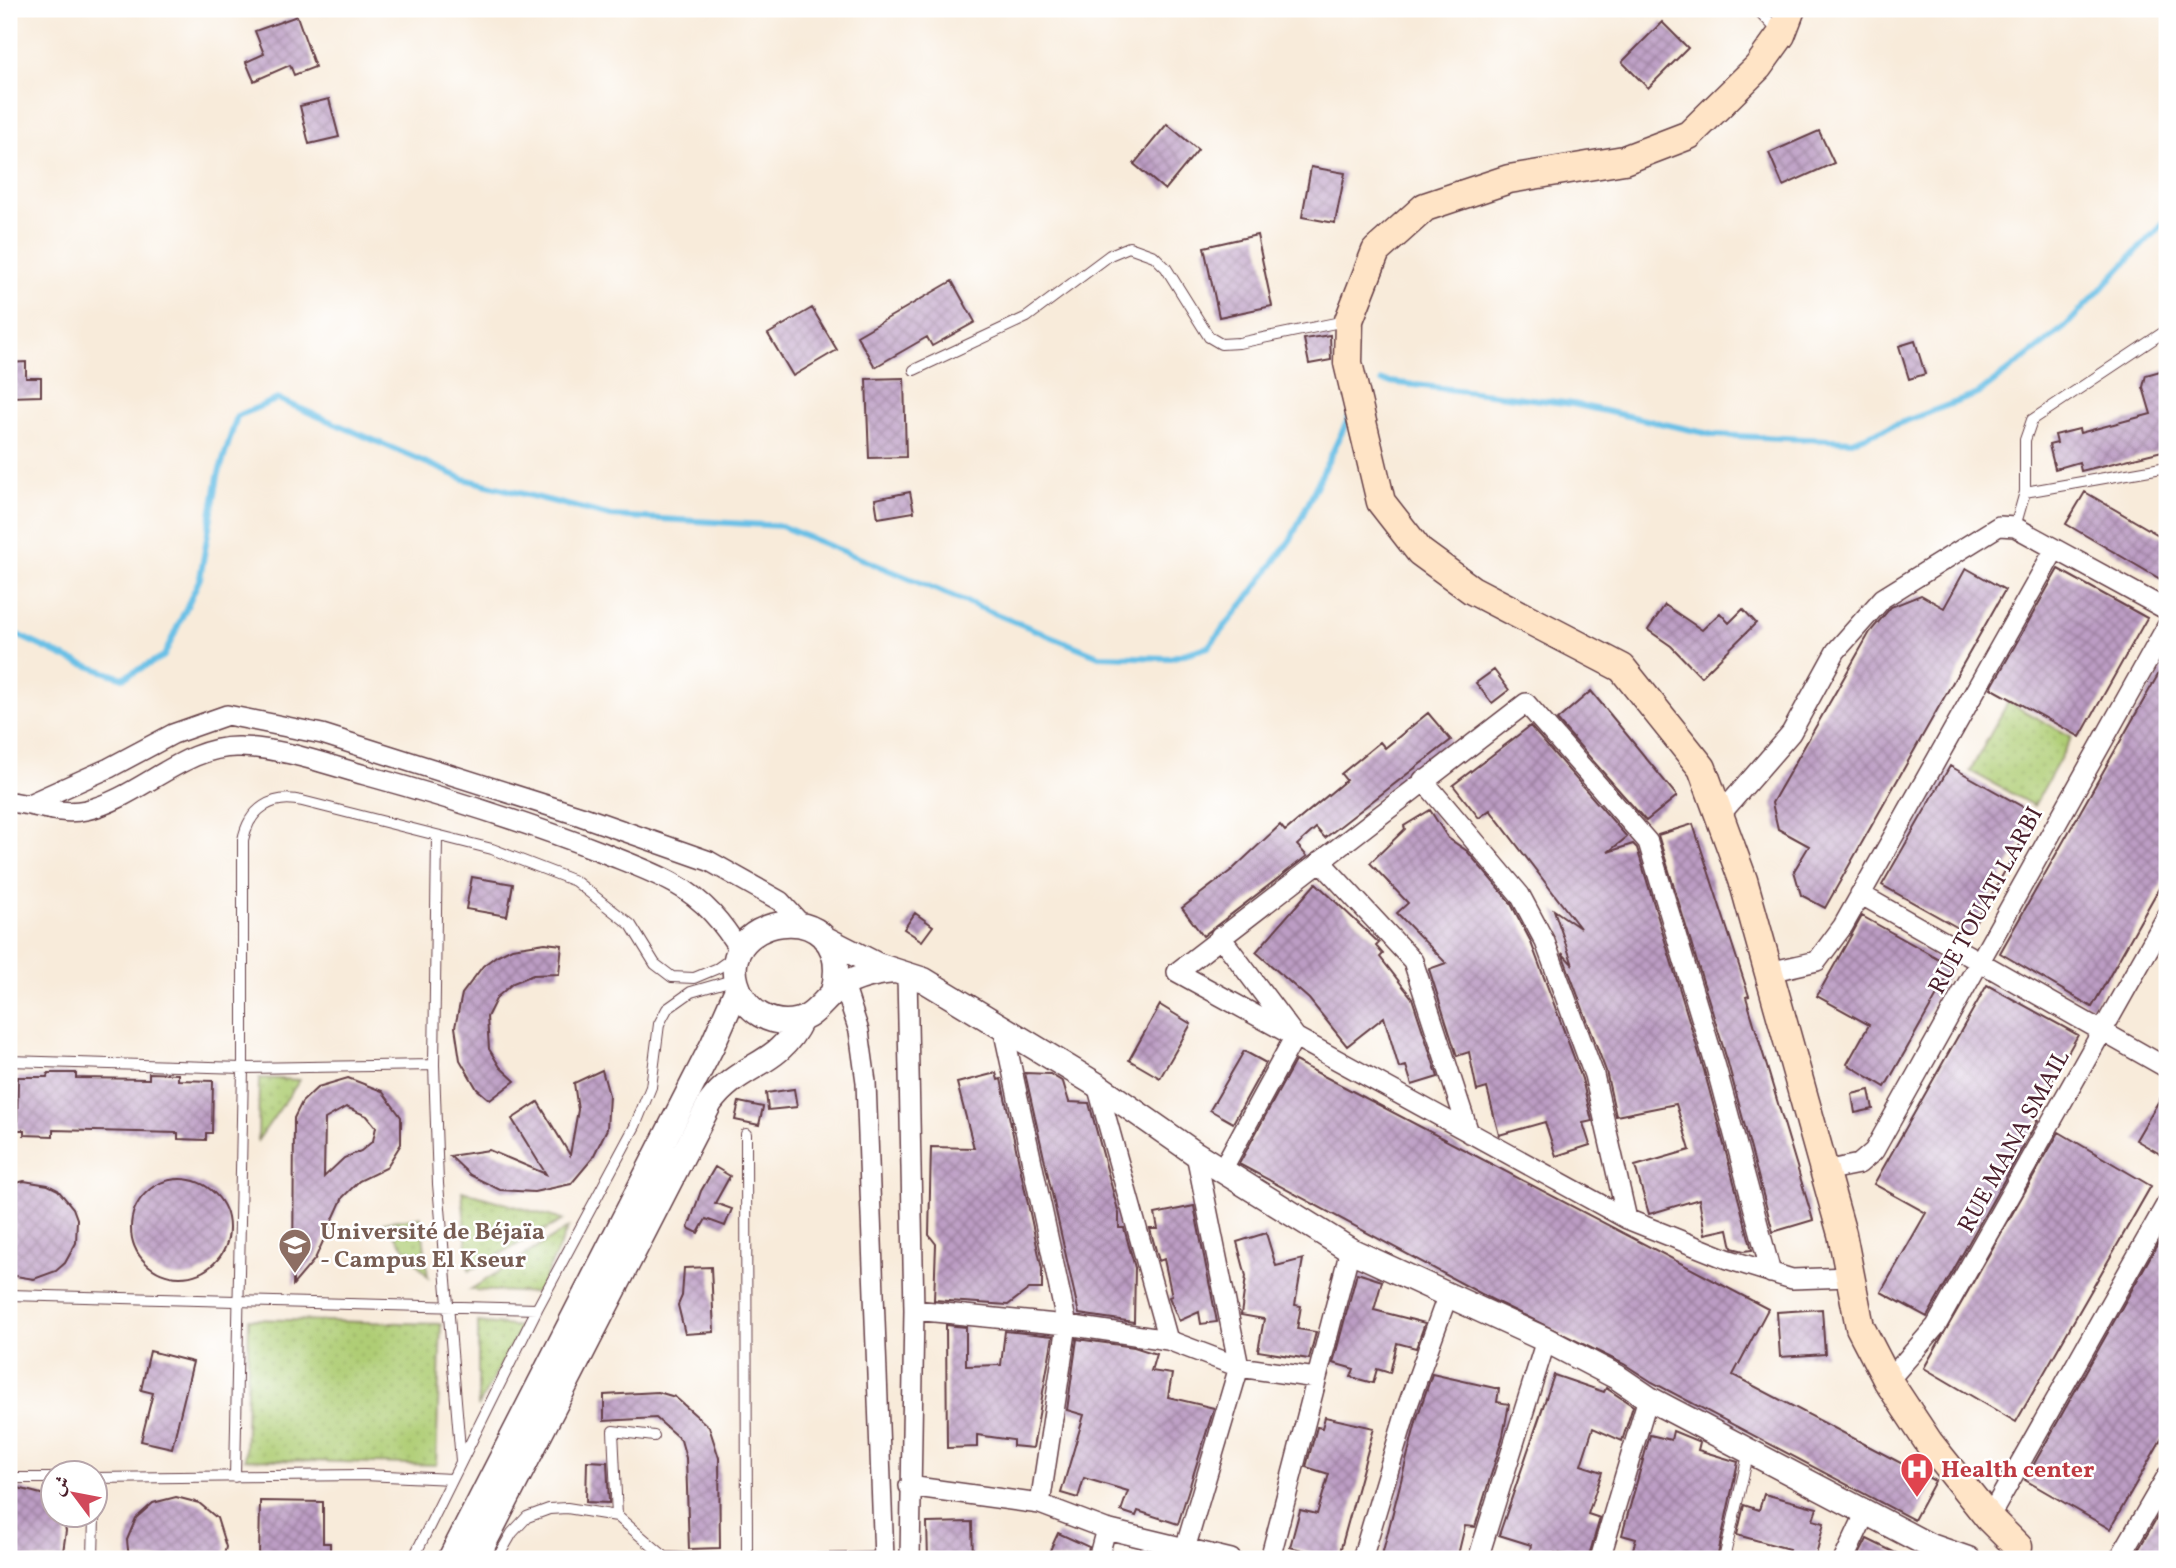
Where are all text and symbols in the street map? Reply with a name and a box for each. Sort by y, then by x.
street label: RUE TOUATI LARBI [1921,801,2052,1001]
street label: RUE MANA SMAIL [1950,1044,2079,1240]
place label: Université de Béjaïa - Campus El Kseur [320,1216,545,1278]
school or university icon: Université de Béjaïa - Campus El Kseur [276,1226,314,1275]
hospital icon: Health center [1898,1450,1936,1499]
place label: Health center [1941,1454,2094,1488]
north arrow [38,1460,108,1530]
text: ش [45,1471,77,1501]

